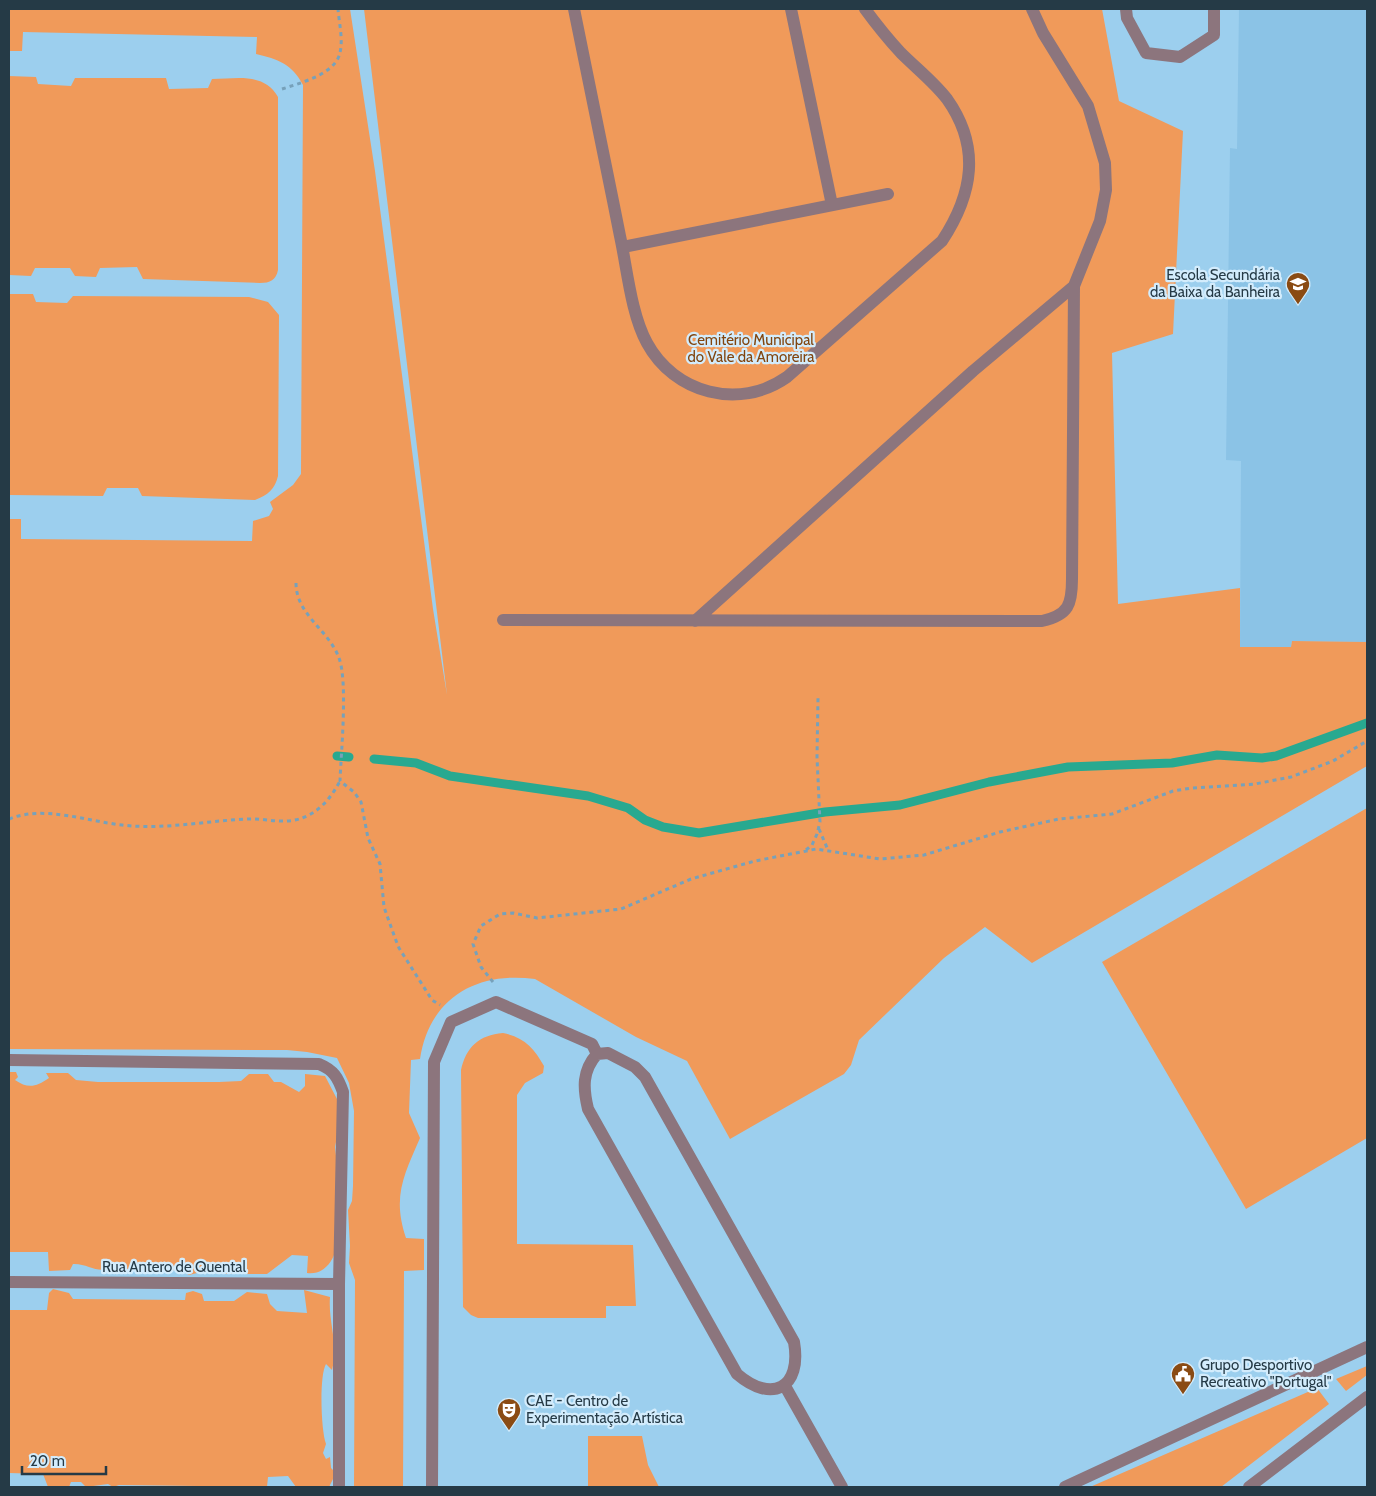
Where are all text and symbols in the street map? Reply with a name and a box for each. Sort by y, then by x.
place label: Escola Secundária da Baixa da Banheira [1150,266,1281,301]
school or university icon: Escola Secundária da Baixa da Banheira [1285,271,1311,305]
park label: Cemitério Municipal do Vale da Amoreira [687,331,815,366]
street label: Rua Antero de Quental [102,1258,247,1276]
place label: Grupo Desportivo Recreativo "Portugal" [1200,1356,1332,1391]
public building icon: Grupo Desportivo Recreativo "Portugal" [1170,1361,1196,1395]
place label: CAE - Centro de Experimentação Artística [526,1392,684,1427]
theatre icon: CAE - Centro de Experimentação Artística [496,1397,522,1431]
scale bar [22,1444,106,1476]
text: 20 m [30,1452,65,1470]

